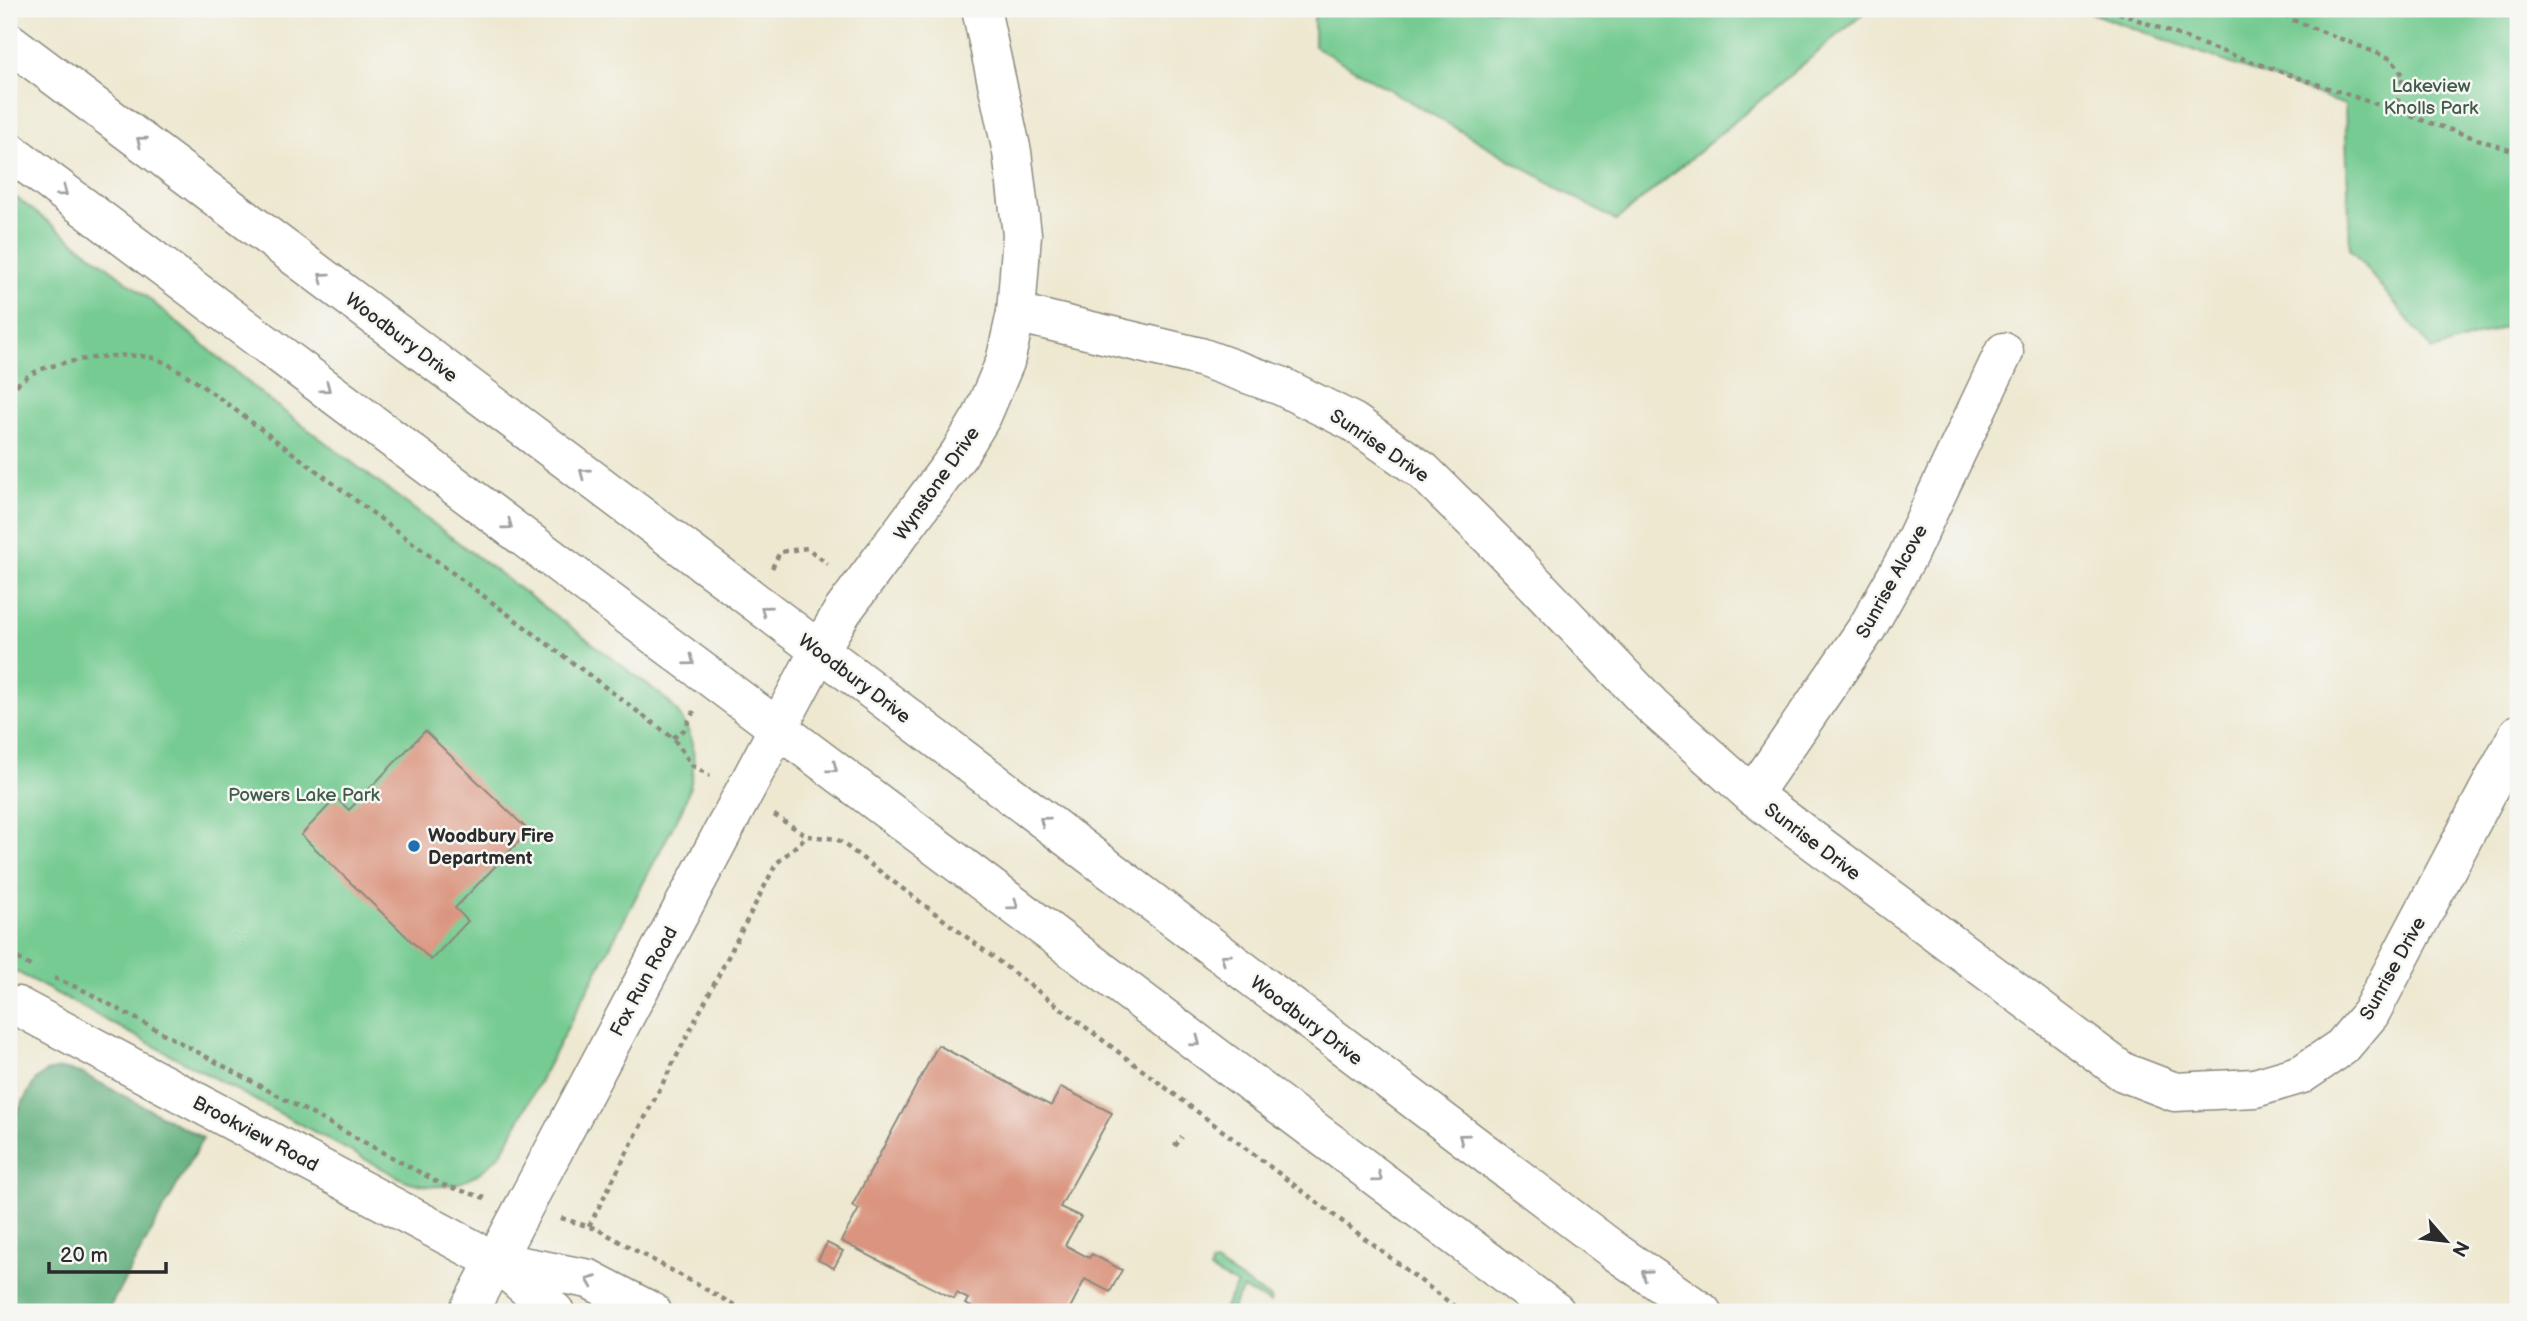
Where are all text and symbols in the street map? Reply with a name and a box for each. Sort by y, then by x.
park label: Lakeview Knolls Park [2384,75,2479,120]
one-way arrow [136,136,149,149]
one-way arrow [55,183,68,196]
one-way arrow [318,273,331,286]
street label: Woodbury Drive [340,288,462,388]
one-way arrow [318,379,331,392]
street label: Sunrise Drive [1325,405,1433,488]
street label: Wynstone Drive [889,423,985,545]
one-way arrow [579,468,591,481]
one-way arrow [500,516,513,529]
street label: Sunrise Alcove [1852,521,1933,643]
one-way arrow [760,605,773,618]
street label: Woodbury Drive [793,629,915,729]
one-way arrow [682,653,694,666]
one-way arrow [825,760,837,773]
park label: Powers Lake Park [228,784,381,807]
street label: Sunrise Drive [1759,799,1865,886]
one-way arrow [1039,817,1051,829]
place label: Woodbury Fire Department [428,825,554,870]
marker: Woodbury Fire Department [406,838,422,854]
one-way arrow [1007,897,1019,909]
street label: Sunrise Drive [2355,913,2431,1024]
street label: Fox Run Road [606,923,683,1040]
one-way arrow [1220,954,1233,967]
street label: Woodbury Drive [1245,971,1367,1071]
one-way arrow [1189,1033,1201,1046]
street label: Brookview Road [189,1092,322,1177]
one-way arrow [1459,1134,1471,1146]
one-way arrow [1370,1170,1383,1183]
north arrow [2412,1206,2482,1276]
scale bar [49,1230,166,1274]
text: N [2446,1237,2473,1260]
text: 20 m [60,1243,108,1268]
one-way arrow [1641,1269,1654,1282]
one-way arrow [586,1276,598,1290]

